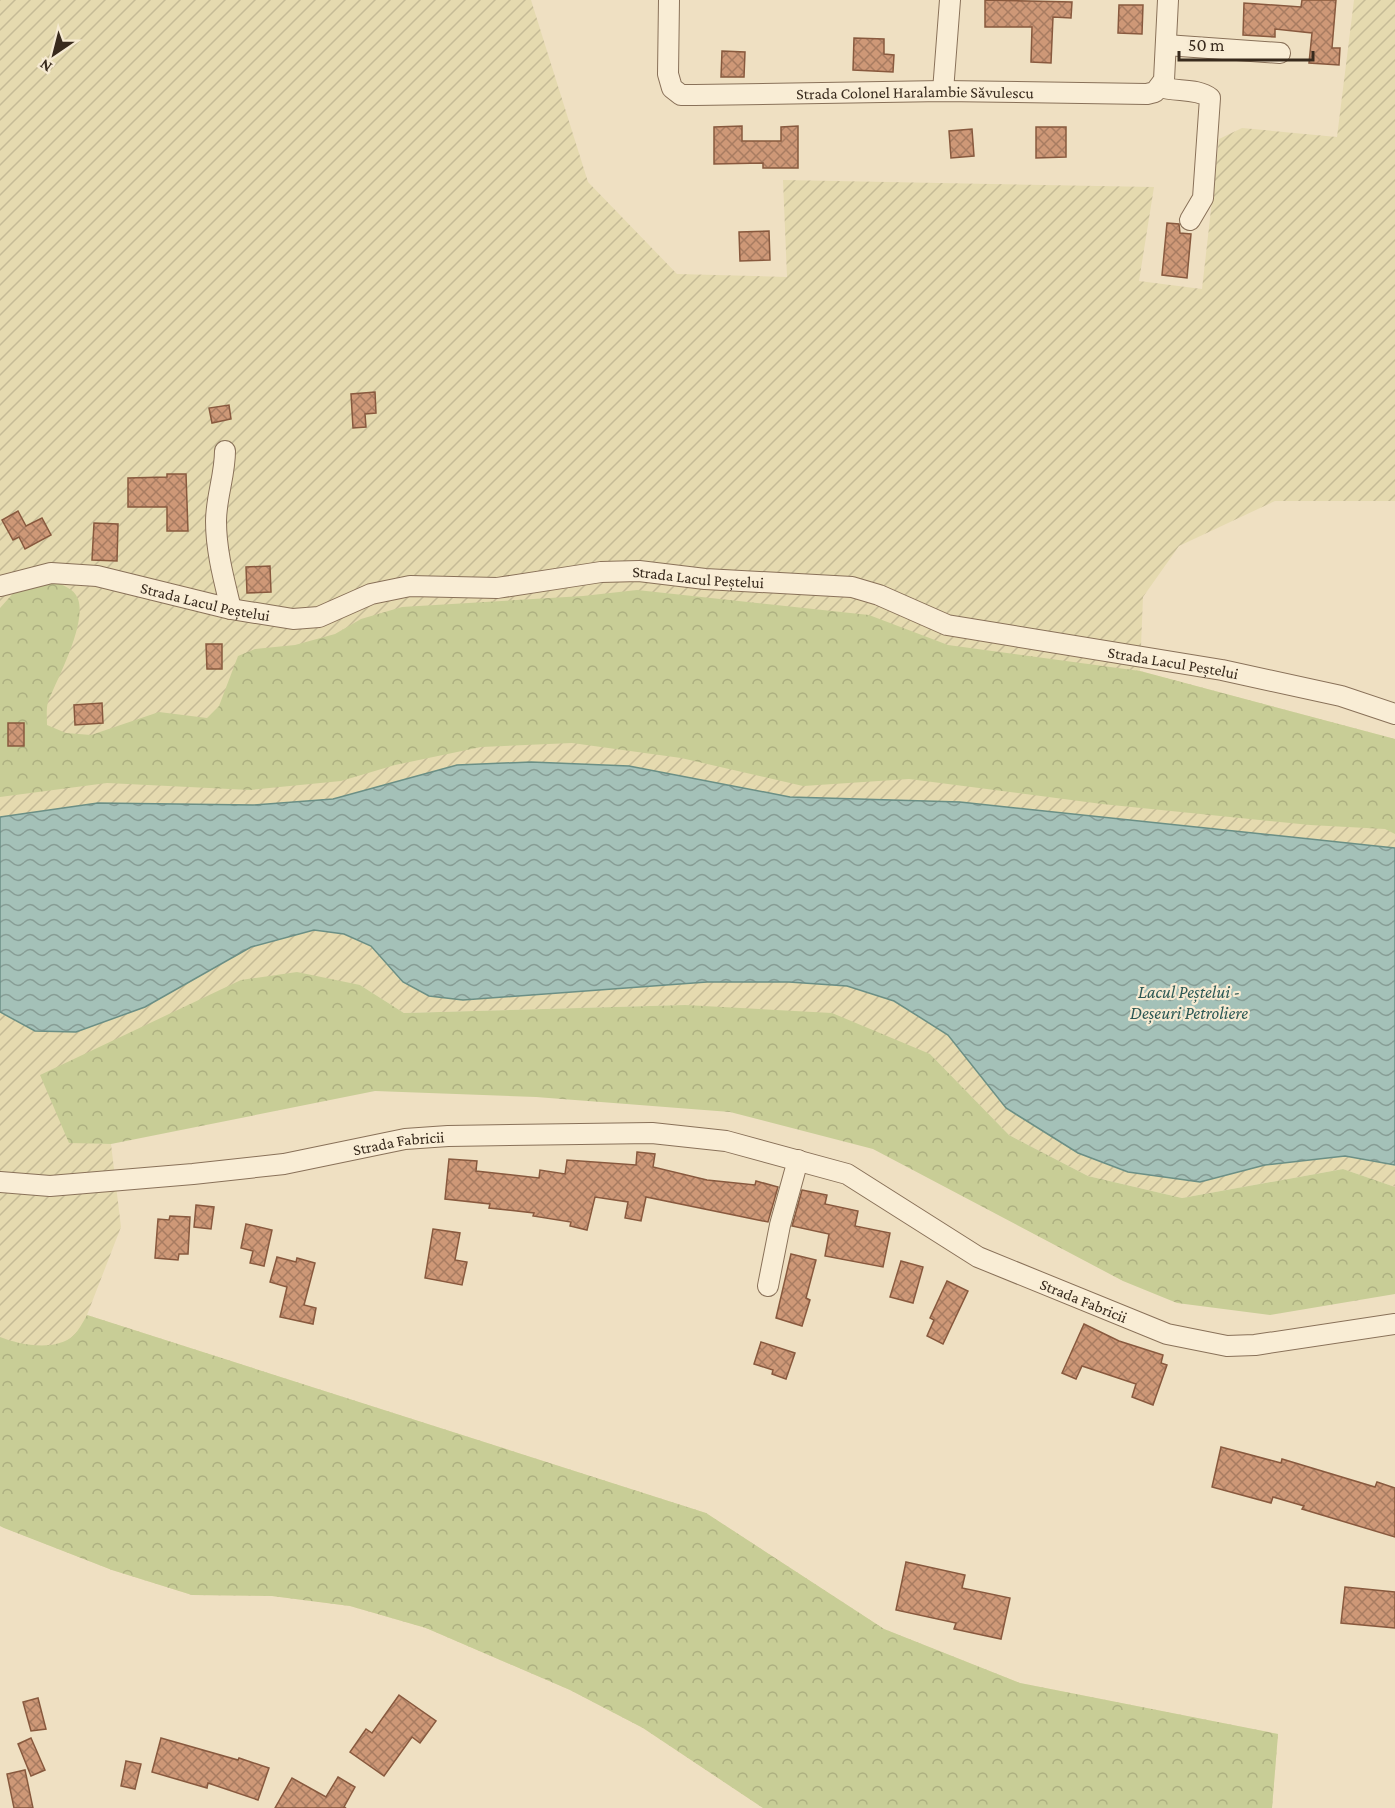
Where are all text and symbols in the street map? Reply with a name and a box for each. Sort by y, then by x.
north arrow [24,24,84,84]
scale bar [1179,24,1312,62]
text: 50 m [1188,35,1225,55]
text: N [36,56,55,76]
street label: Strada Colonel Haralambie Săvulescu [796,83,1034,102]
street label: Strada Lacul Peștelui [632,563,764,592]
street label: Strada Lacul Peștelui [139,579,271,624]
street label: Strada Lacul Peștelui [1107,643,1240,682]
water label: Lacul Peștelui - Deșeuri Petroliere [1130,982,1248,1025]
street label: Strada Fabricii [351,1128,445,1159]
street label: Strada Fabricii [1038,1275,1130,1326]

